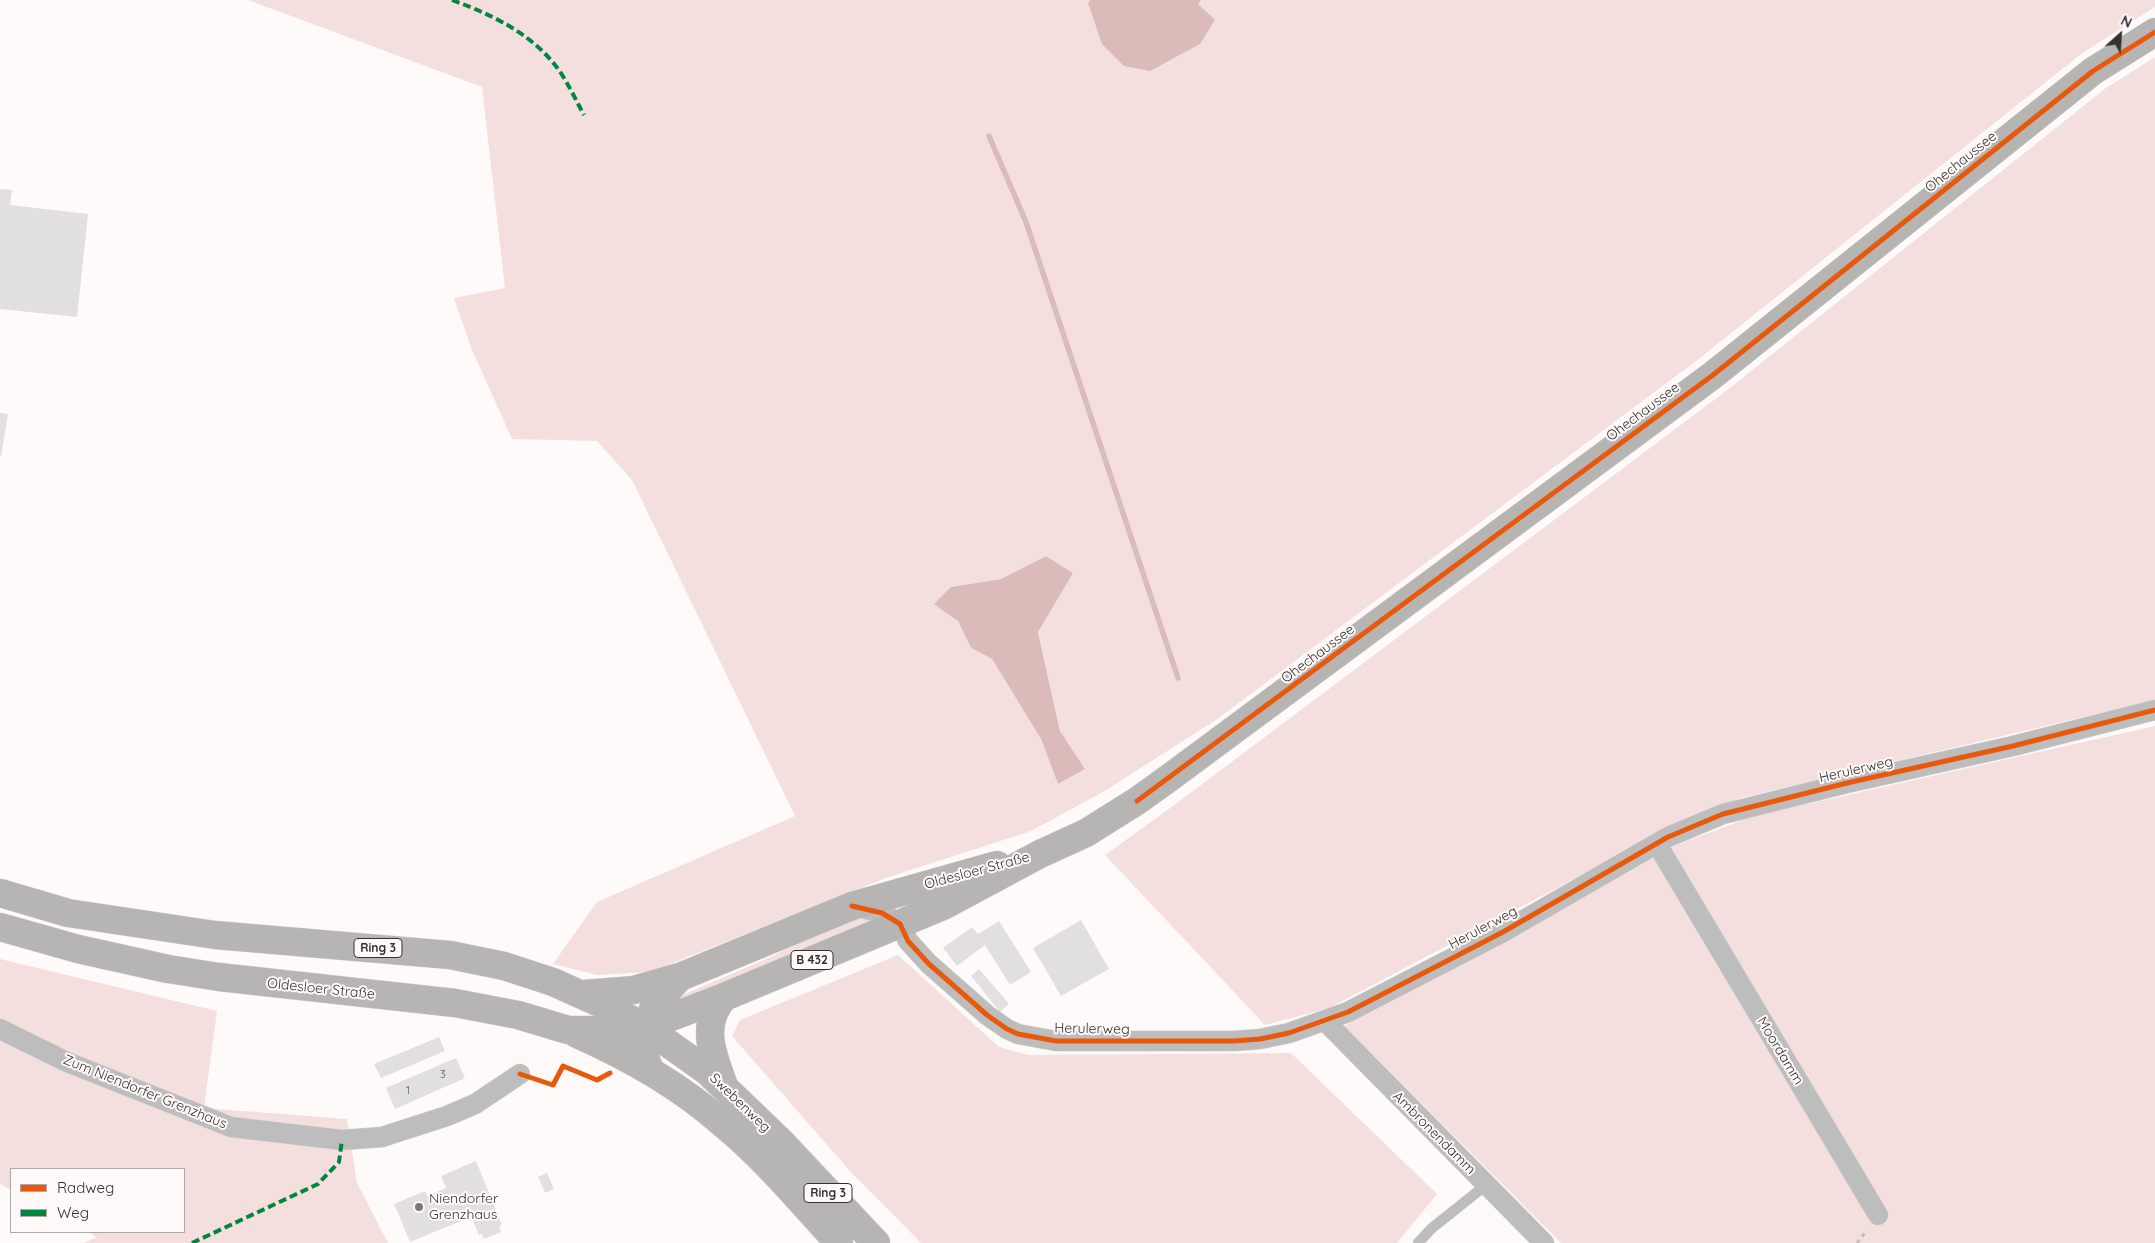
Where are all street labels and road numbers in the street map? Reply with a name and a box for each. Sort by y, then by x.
street label: Ohechaussee [1922,128,2000,196]
street label: Ohechaussee [1603,379,1683,445]
street label: Ohechaussee [1278,621,1358,687]
street label: Herulerweg [1817,753,1895,787]
street label: Oldesloer Straße [923,849,1031,893]
street label: Herulerweg [1446,903,1520,953]
road number: Ring 3 [354,938,402,958]
road number: B 432 [791,950,833,970]
street label: Oldesloer Straße [266,975,376,1003]
street label: Moordamm [1753,1014,1807,1088]
street label: Herulerweg [1054,1020,1130,1038]
street label: Zum Niendorfer Grenzhaus [61,1051,229,1133]
street label: Swebenweg [706,1070,774,1136]
street label: Ambronendamm [1389,1088,1479,1178]
road number: Ring 3 [804,1184,852,1202]

